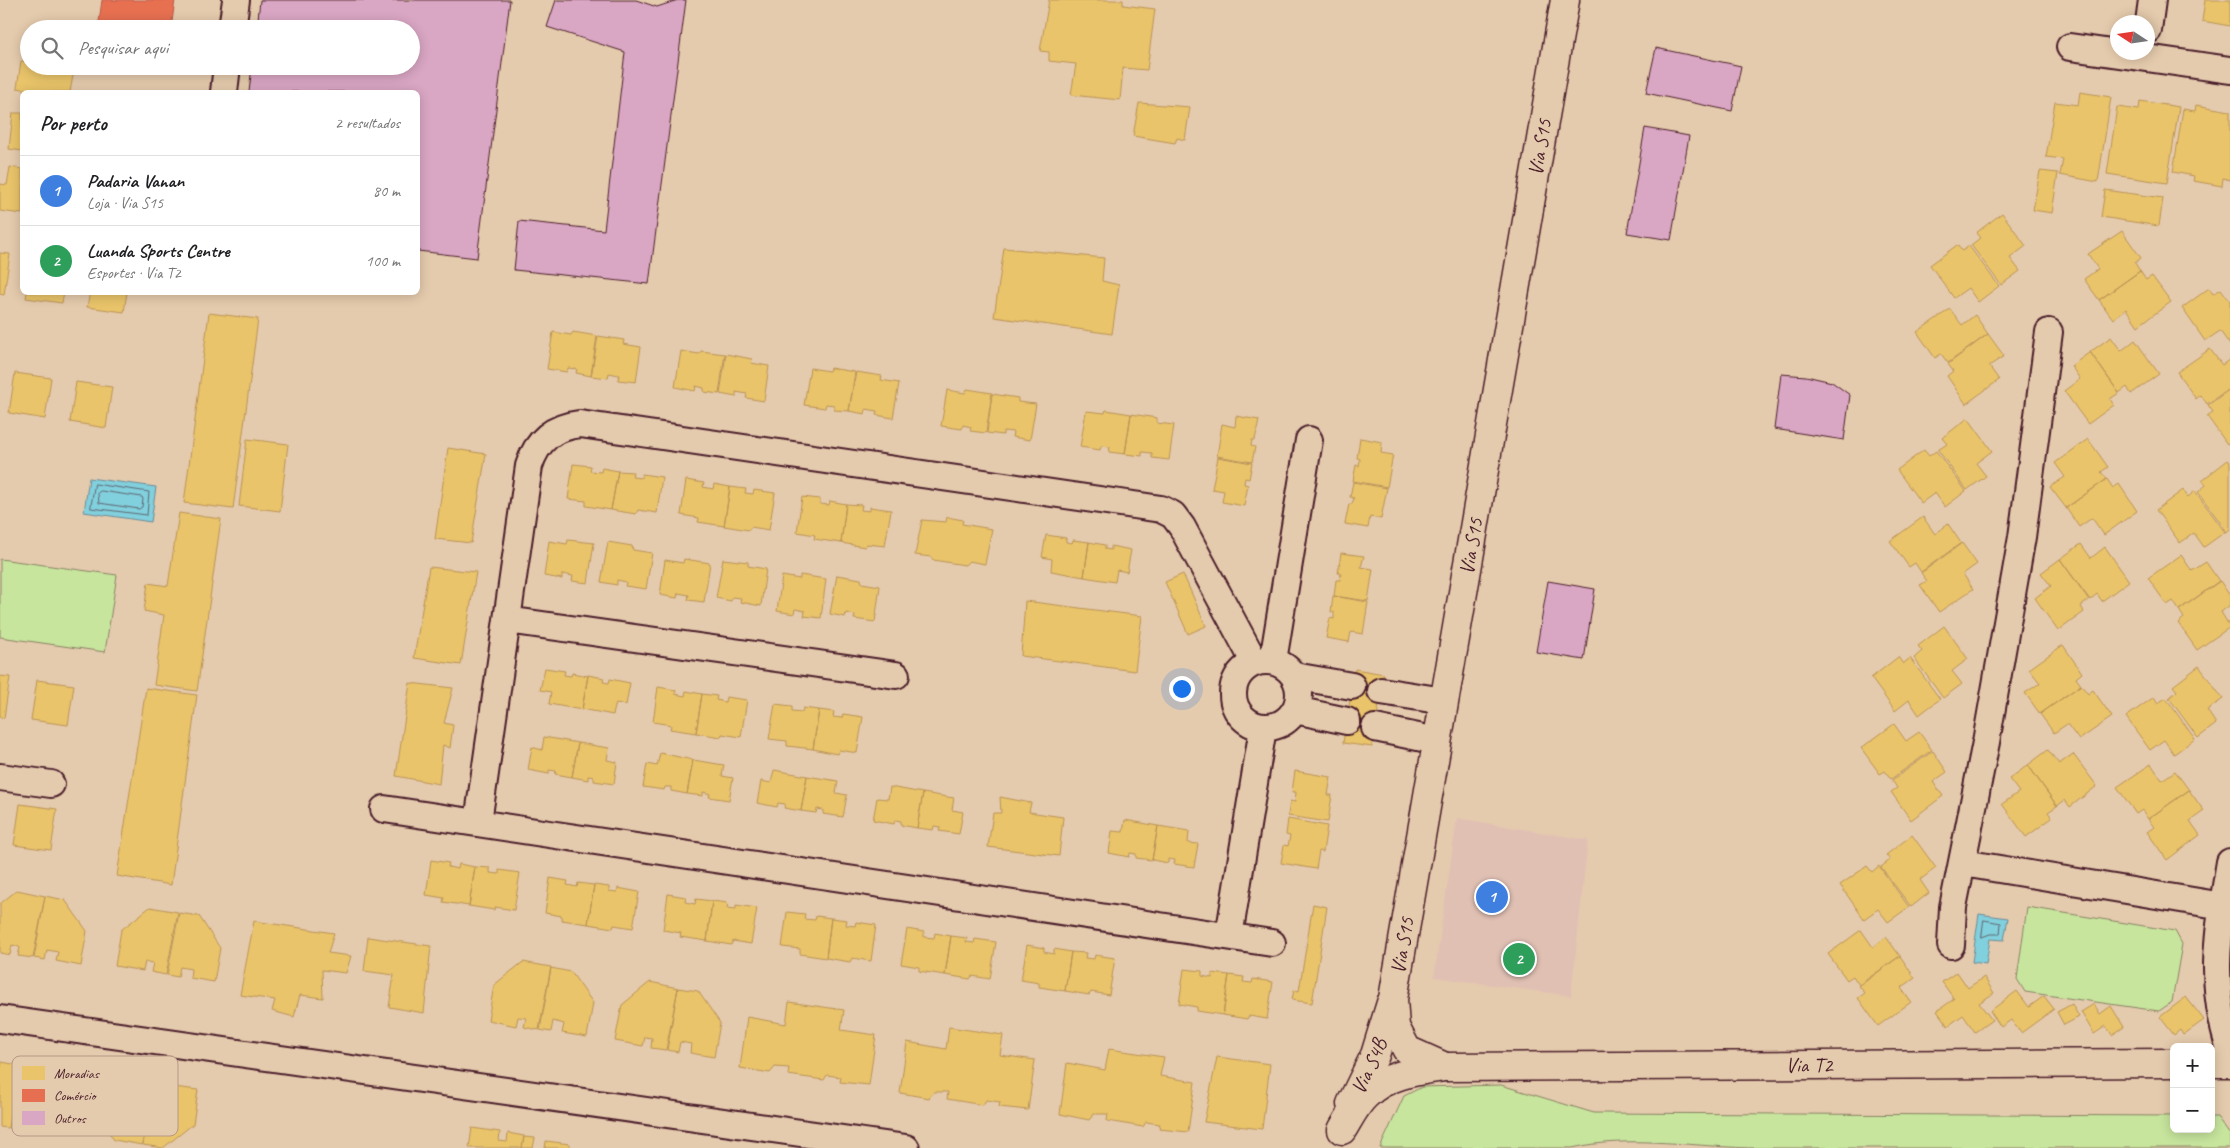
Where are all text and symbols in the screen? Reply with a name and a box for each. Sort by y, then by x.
north arrow [2110,15,2155,60]
search box [20,20,420,75]
icon: search [38,34,66,62]
text: Pesquisar aqui [78,36,168,60]
text: Por perto [40,110,107,136]
text: 2 resultados [335,113,400,133]
street label: Via S15 [1522,115,1558,177]
text: Padaria Vanan [87,169,184,193]
text: 1 [52,181,60,201]
text: 80 m [373,181,400,201]
text: Loja · Via S15 [87,193,163,213]
text: Luanda Sports Centre [87,239,230,263]
text: 2 [52,251,60,271]
text: 100 m [366,251,400,271]
text: Esportes · Via T2 [87,263,181,283]
street label: Via S15 [1453,515,1489,577]
your location [1169,676,1195,702]
pin: 1 [1476,878,1508,916]
street label: Via S15 [1385,914,1420,976]
pin: 2 [1503,940,1535,978]
street label: Via S4B [1345,1033,1393,1098]
map controls [2170,1043,2215,1133]
button: + [2170,1043,2215,1088]
street label: Via T2 [1786,1052,1834,1078]
legend [12,1056,178,1136]
text: Moradias [54,1065,100,1082]
text: Comércio [54,1087,98,1104]
button: − [2170,1088,2215,1133]
text: Outros [54,1110,87,1127]

